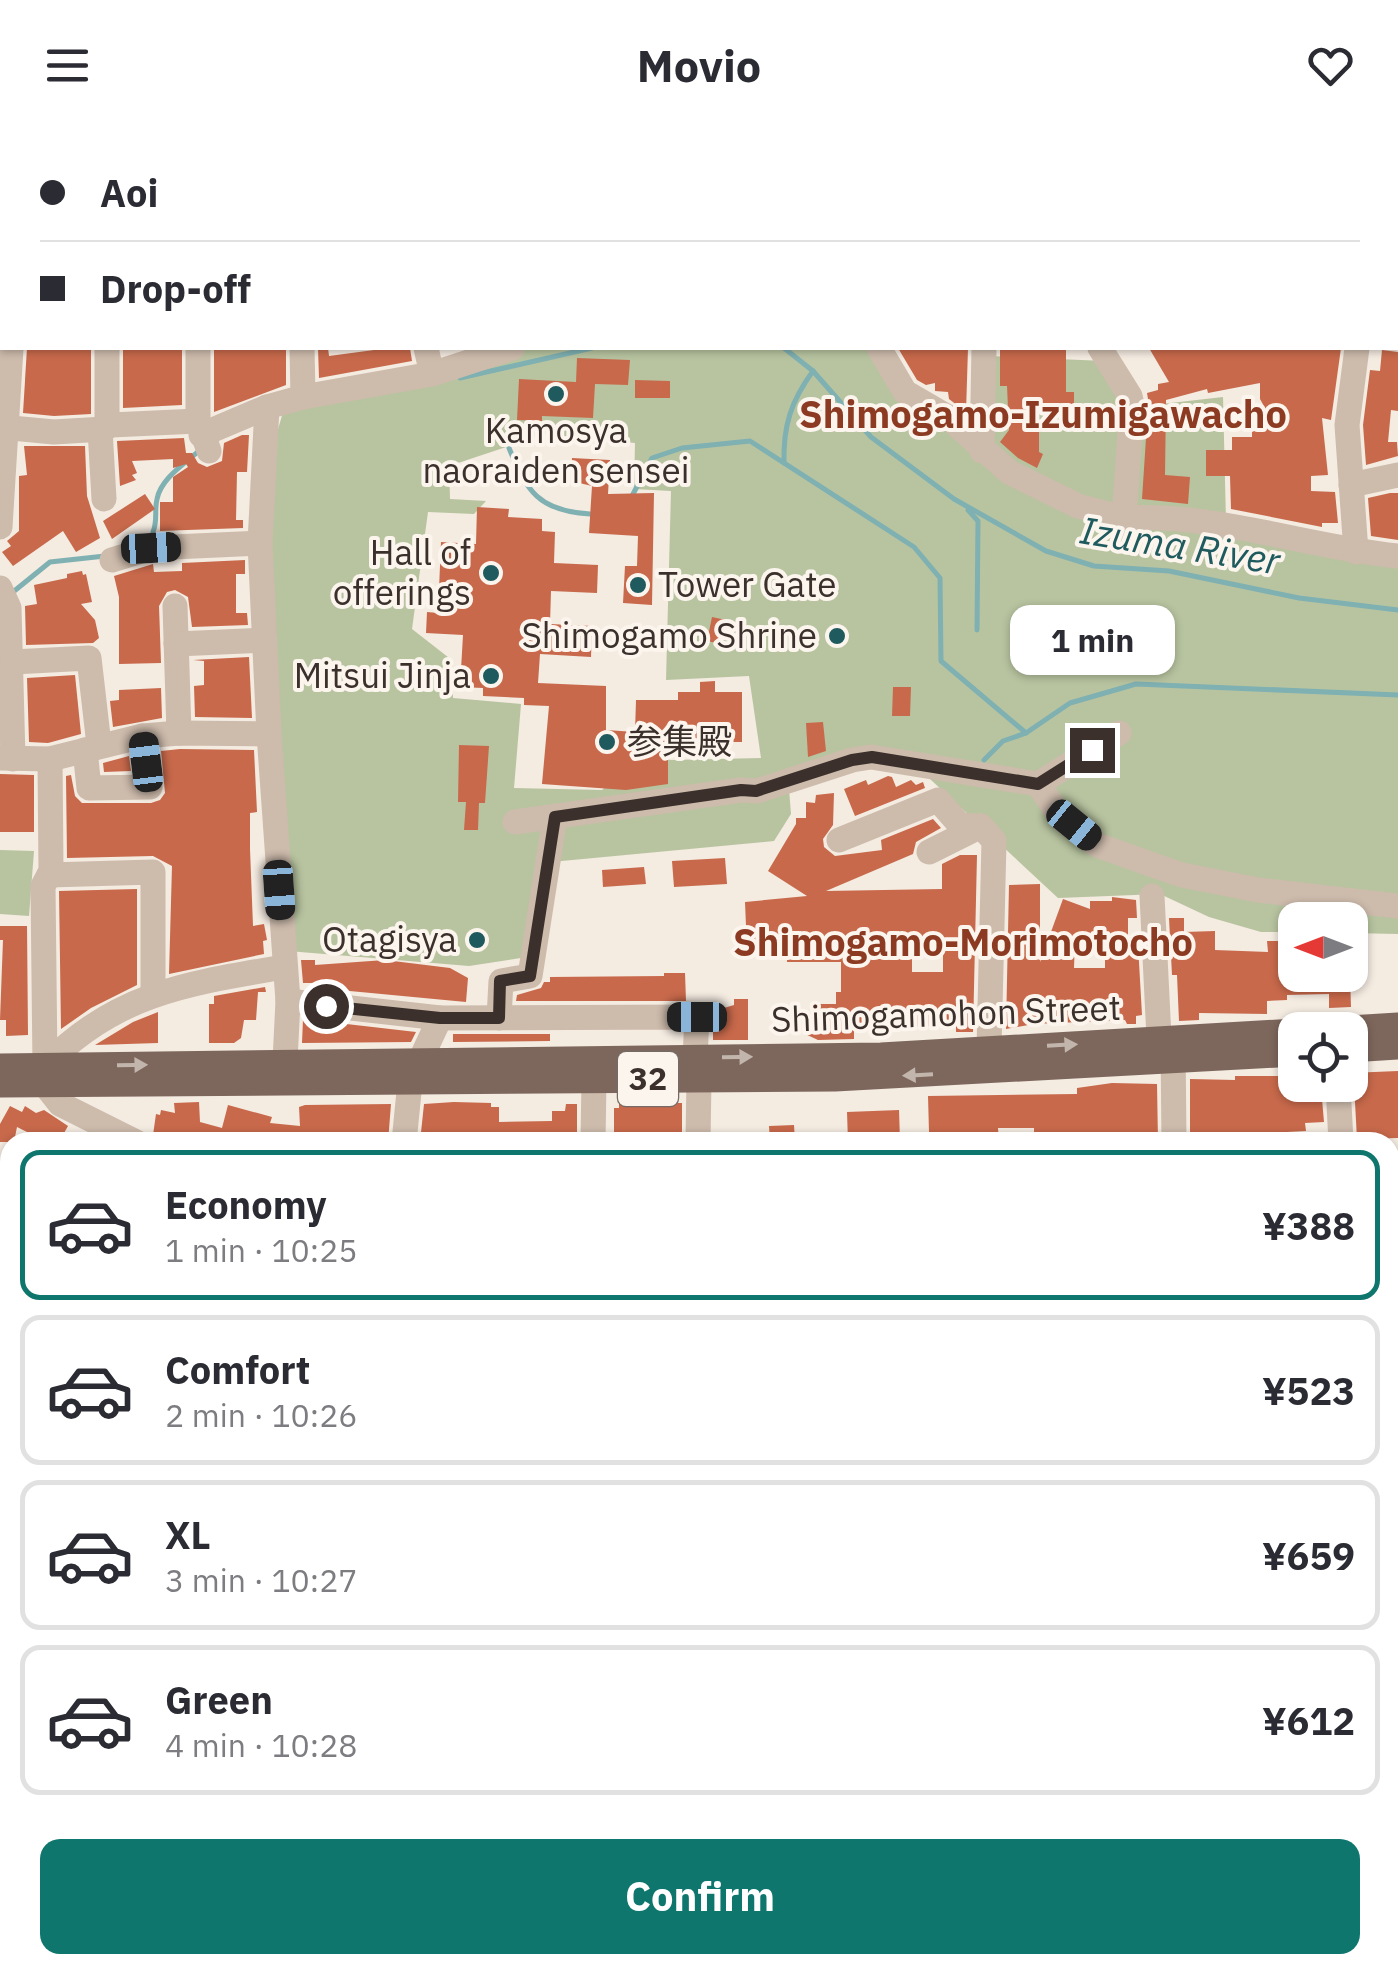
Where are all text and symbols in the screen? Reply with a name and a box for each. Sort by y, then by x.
text: Movio [637,36,761,94]
icon: menu [40,38,95,93]
icon: heart [1303,38,1358,93]
text: Aoi [100,168,158,217]
text: Drop-off [100,264,251,313]
marker: Kamosya naoraiden sensei [545,383,567,405]
district label: Shimogamo-Izumigawacho [799,389,1287,438]
place label: Kamosya naoraiden sensei [422,407,690,493]
water label: Izuma River [1077,505,1285,585]
place label: Hall of offerings [333,529,471,615]
car [120,531,182,565]
place label: Tower Gate [658,561,837,607]
marker: Hall of offerings [480,562,502,584]
marker: Tower Gate [627,574,649,596]
callout: 1 min [1010,605,1174,675]
place label: Shimogamo Shrine [521,612,817,658]
text: 1 min [1051,619,1134,661]
marker: Shimogamo Shrine [826,625,848,647]
place label: Mitsui Jinja [294,652,471,698]
marker: Mitsui Jinja [480,665,502,687]
place label: 参集殿 [627,718,732,764]
route end [1070,728,1115,773]
car [127,730,165,794]
marker: 参集殿 [596,731,618,753]
car [1041,794,1107,856]
car [262,859,296,921]
north arrow [1278,902,1368,992]
map controls [1278,902,1368,1102]
place label: Otagisya [322,916,457,962]
district label: Shimogamo-Morimotocho [733,917,1193,966]
marker: Otagisya [466,929,488,951]
route start [304,984,349,1029]
street label: Shimogamohon Street [770,984,1122,1042]
car [667,1002,727,1032]
button: locate [1278,1012,1368,1102]
one-way arrow [1047,1037,1079,1053]
one-way arrow [722,1049,754,1065]
road number: 32 [618,1052,678,1106]
one-way arrow [117,1057,149,1073]
one-way arrow [902,1067,934,1083]
icon: car [45,1180,135,1270]
text: Economy [165,1180,327,1229]
text: ¥388 [1262,1201,1355,1250]
text: 1 min · 10:25 [165,1229,358,1271]
icon: car [45,1345,135,1435]
text: Comfort [165,1345,310,1394]
text: ¥523 [1262,1366,1355,1415]
text: 2 min · 10:26 [165,1394,358,1436]
icon: car [45,1510,135,1600]
text: XL [165,1510,211,1559]
text: ¥659 [1262,1531,1355,1580]
text: 3 min · 10:27 [165,1559,358,1601]
icon: car [45,1675,135,1765]
text: Green [165,1675,273,1724]
text: ¥612 [1262,1696,1355,1745]
text: 4 min · 10:28 [165,1724,358,1766]
button: Confirm [40,1839,1360,1954]

